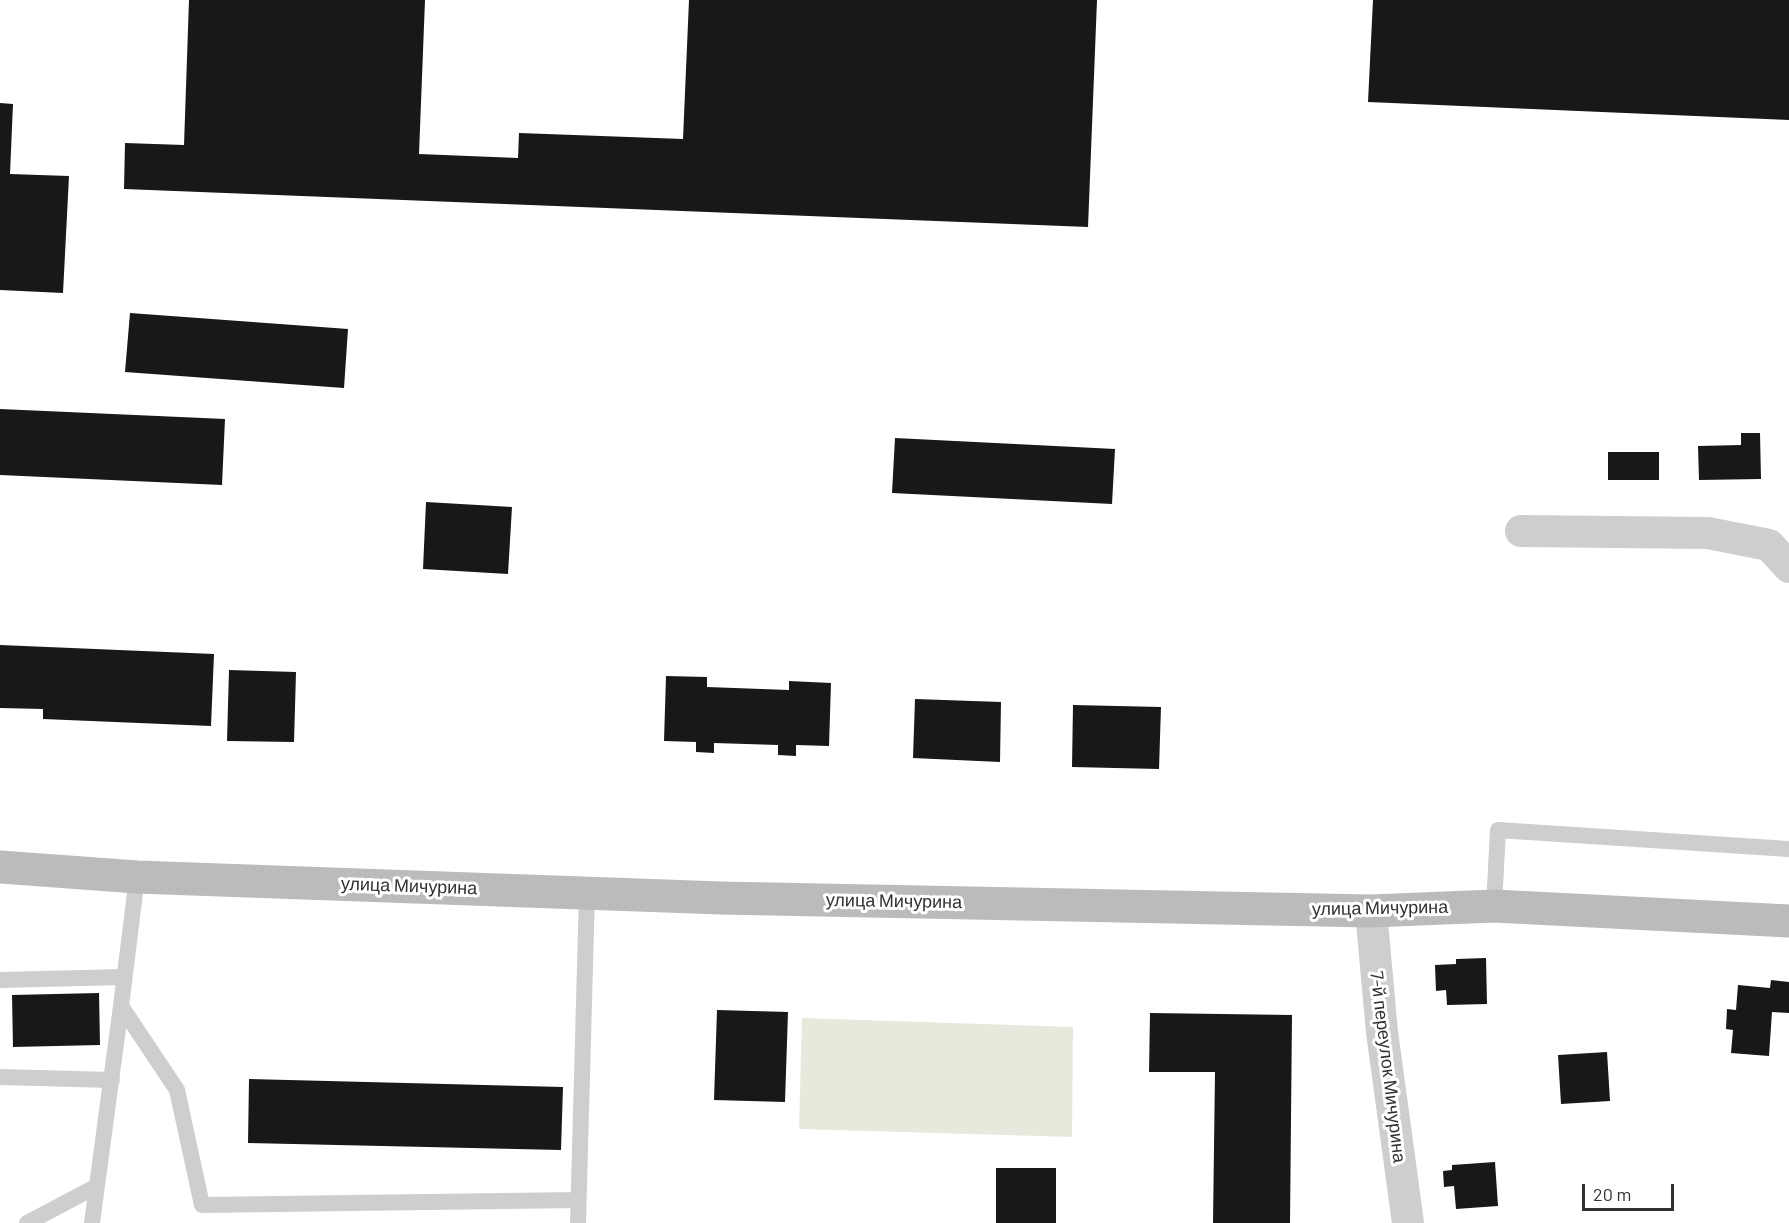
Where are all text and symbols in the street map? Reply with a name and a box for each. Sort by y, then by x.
street label: улица Мичурина [341,873,477,899]
street label: улица Мичурина [826,889,962,913]
street label: улица Мичурина [1312,896,1448,920]
street label: 7-й переулок Мичурина [1366,970,1410,1164]
scale bar [1585,1172,1676,1210]
text: 20 m [1593,1183,1631,1205]

